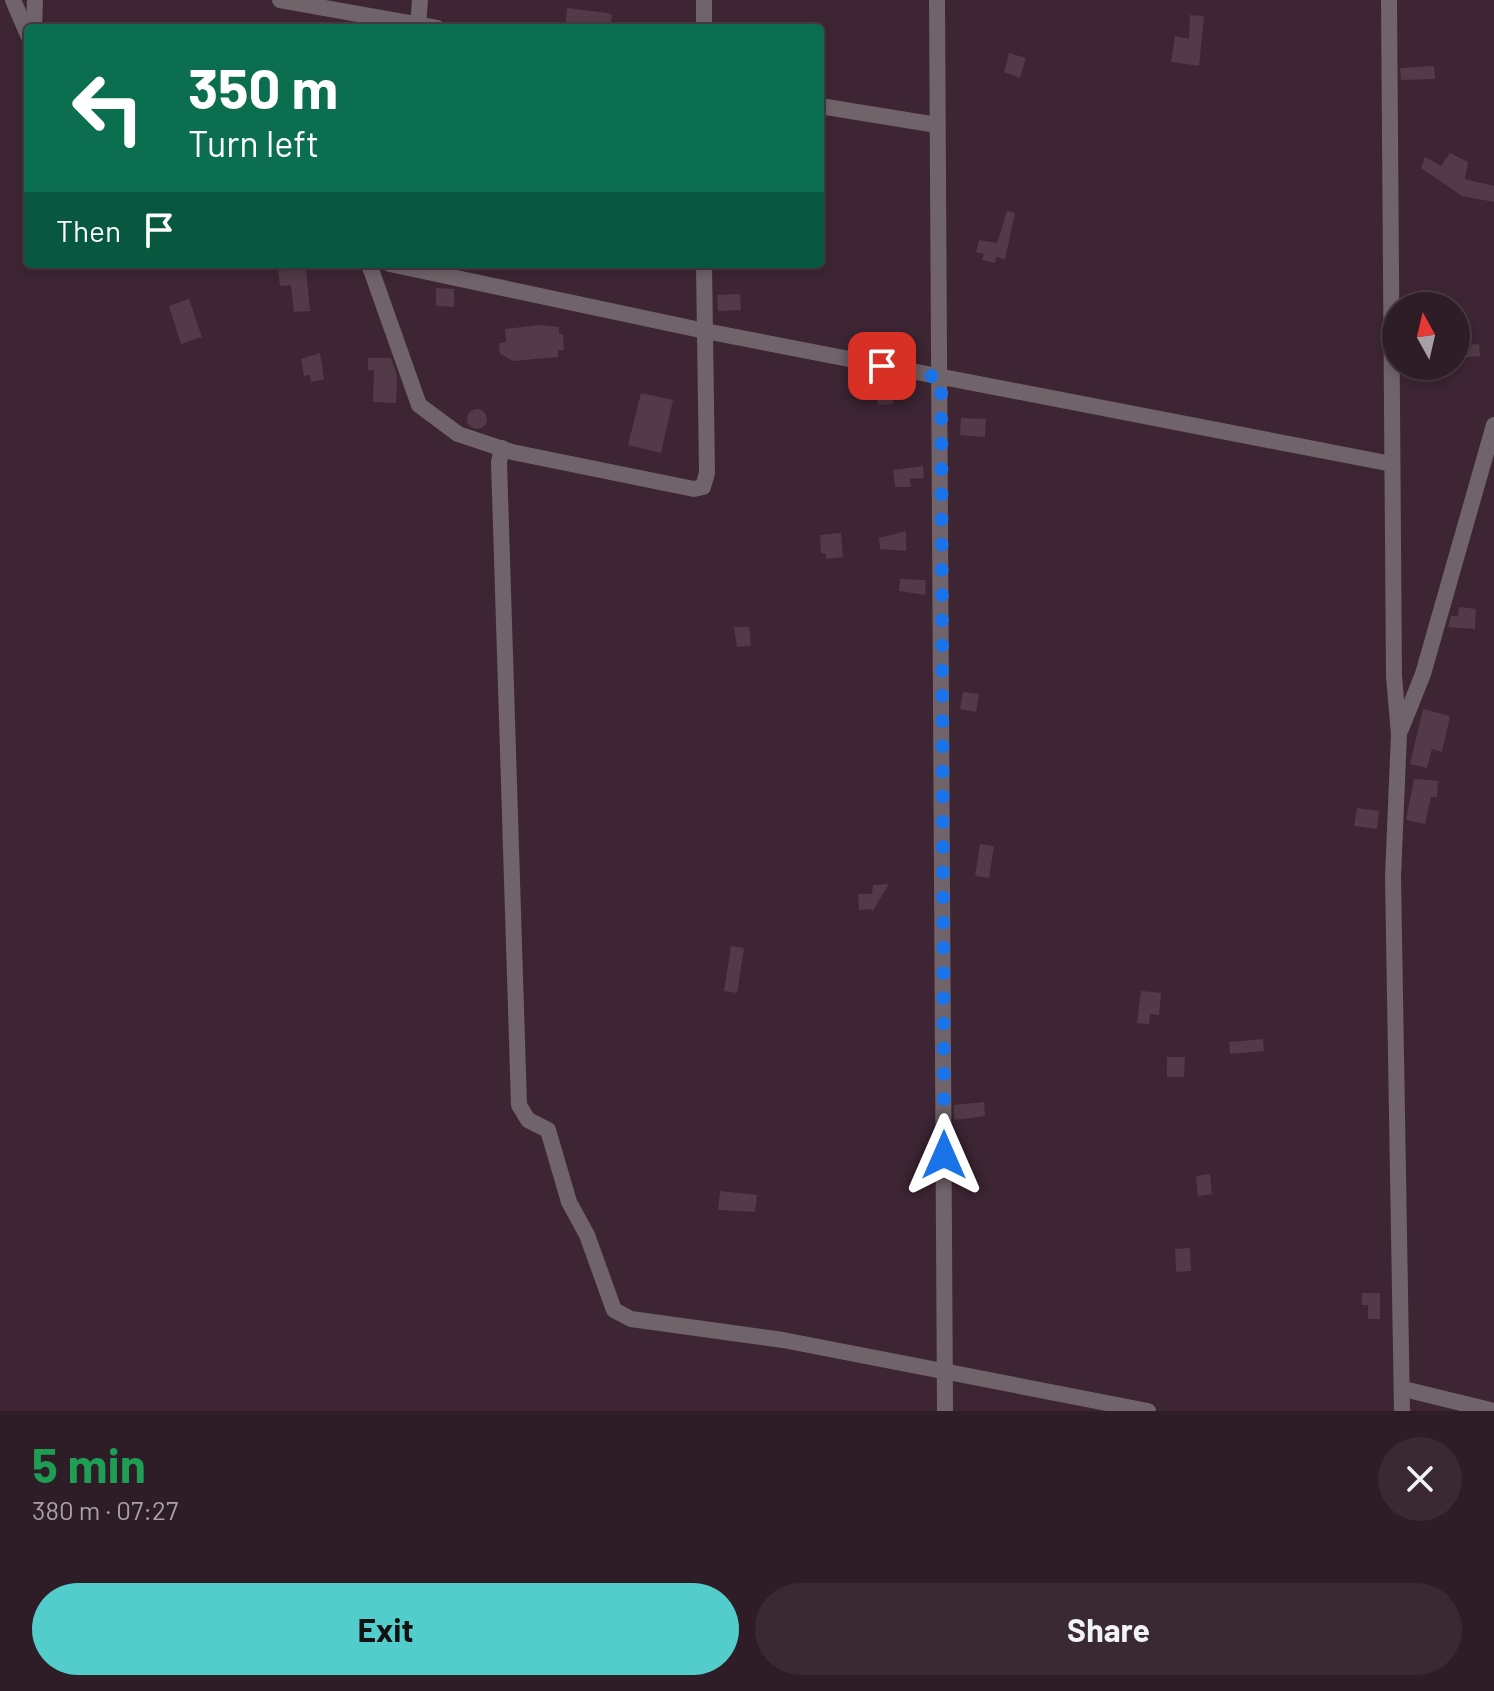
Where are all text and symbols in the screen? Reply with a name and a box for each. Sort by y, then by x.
text: 350 m [188,53,338,120]
icon: left [56,56,160,160]
text: Turn left [188,121,319,164]
icon: arrive [137,208,181,252]
text: Then [56,212,121,248]
north arrow [1382,292,1470,380]
map controls [1382,292,1470,380]
pin [848,332,916,400]
icon: arrive [860,344,904,388]
position arrow [902,1113,986,1197]
text: 5 min [32,1435,146,1493]
button: close [1378,1437,1462,1521]
text: 380 m · 07:27 [32,1494,178,1525]
button: Exit [32,1583,739,1675]
button: Share [755,1583,1462,1675]

